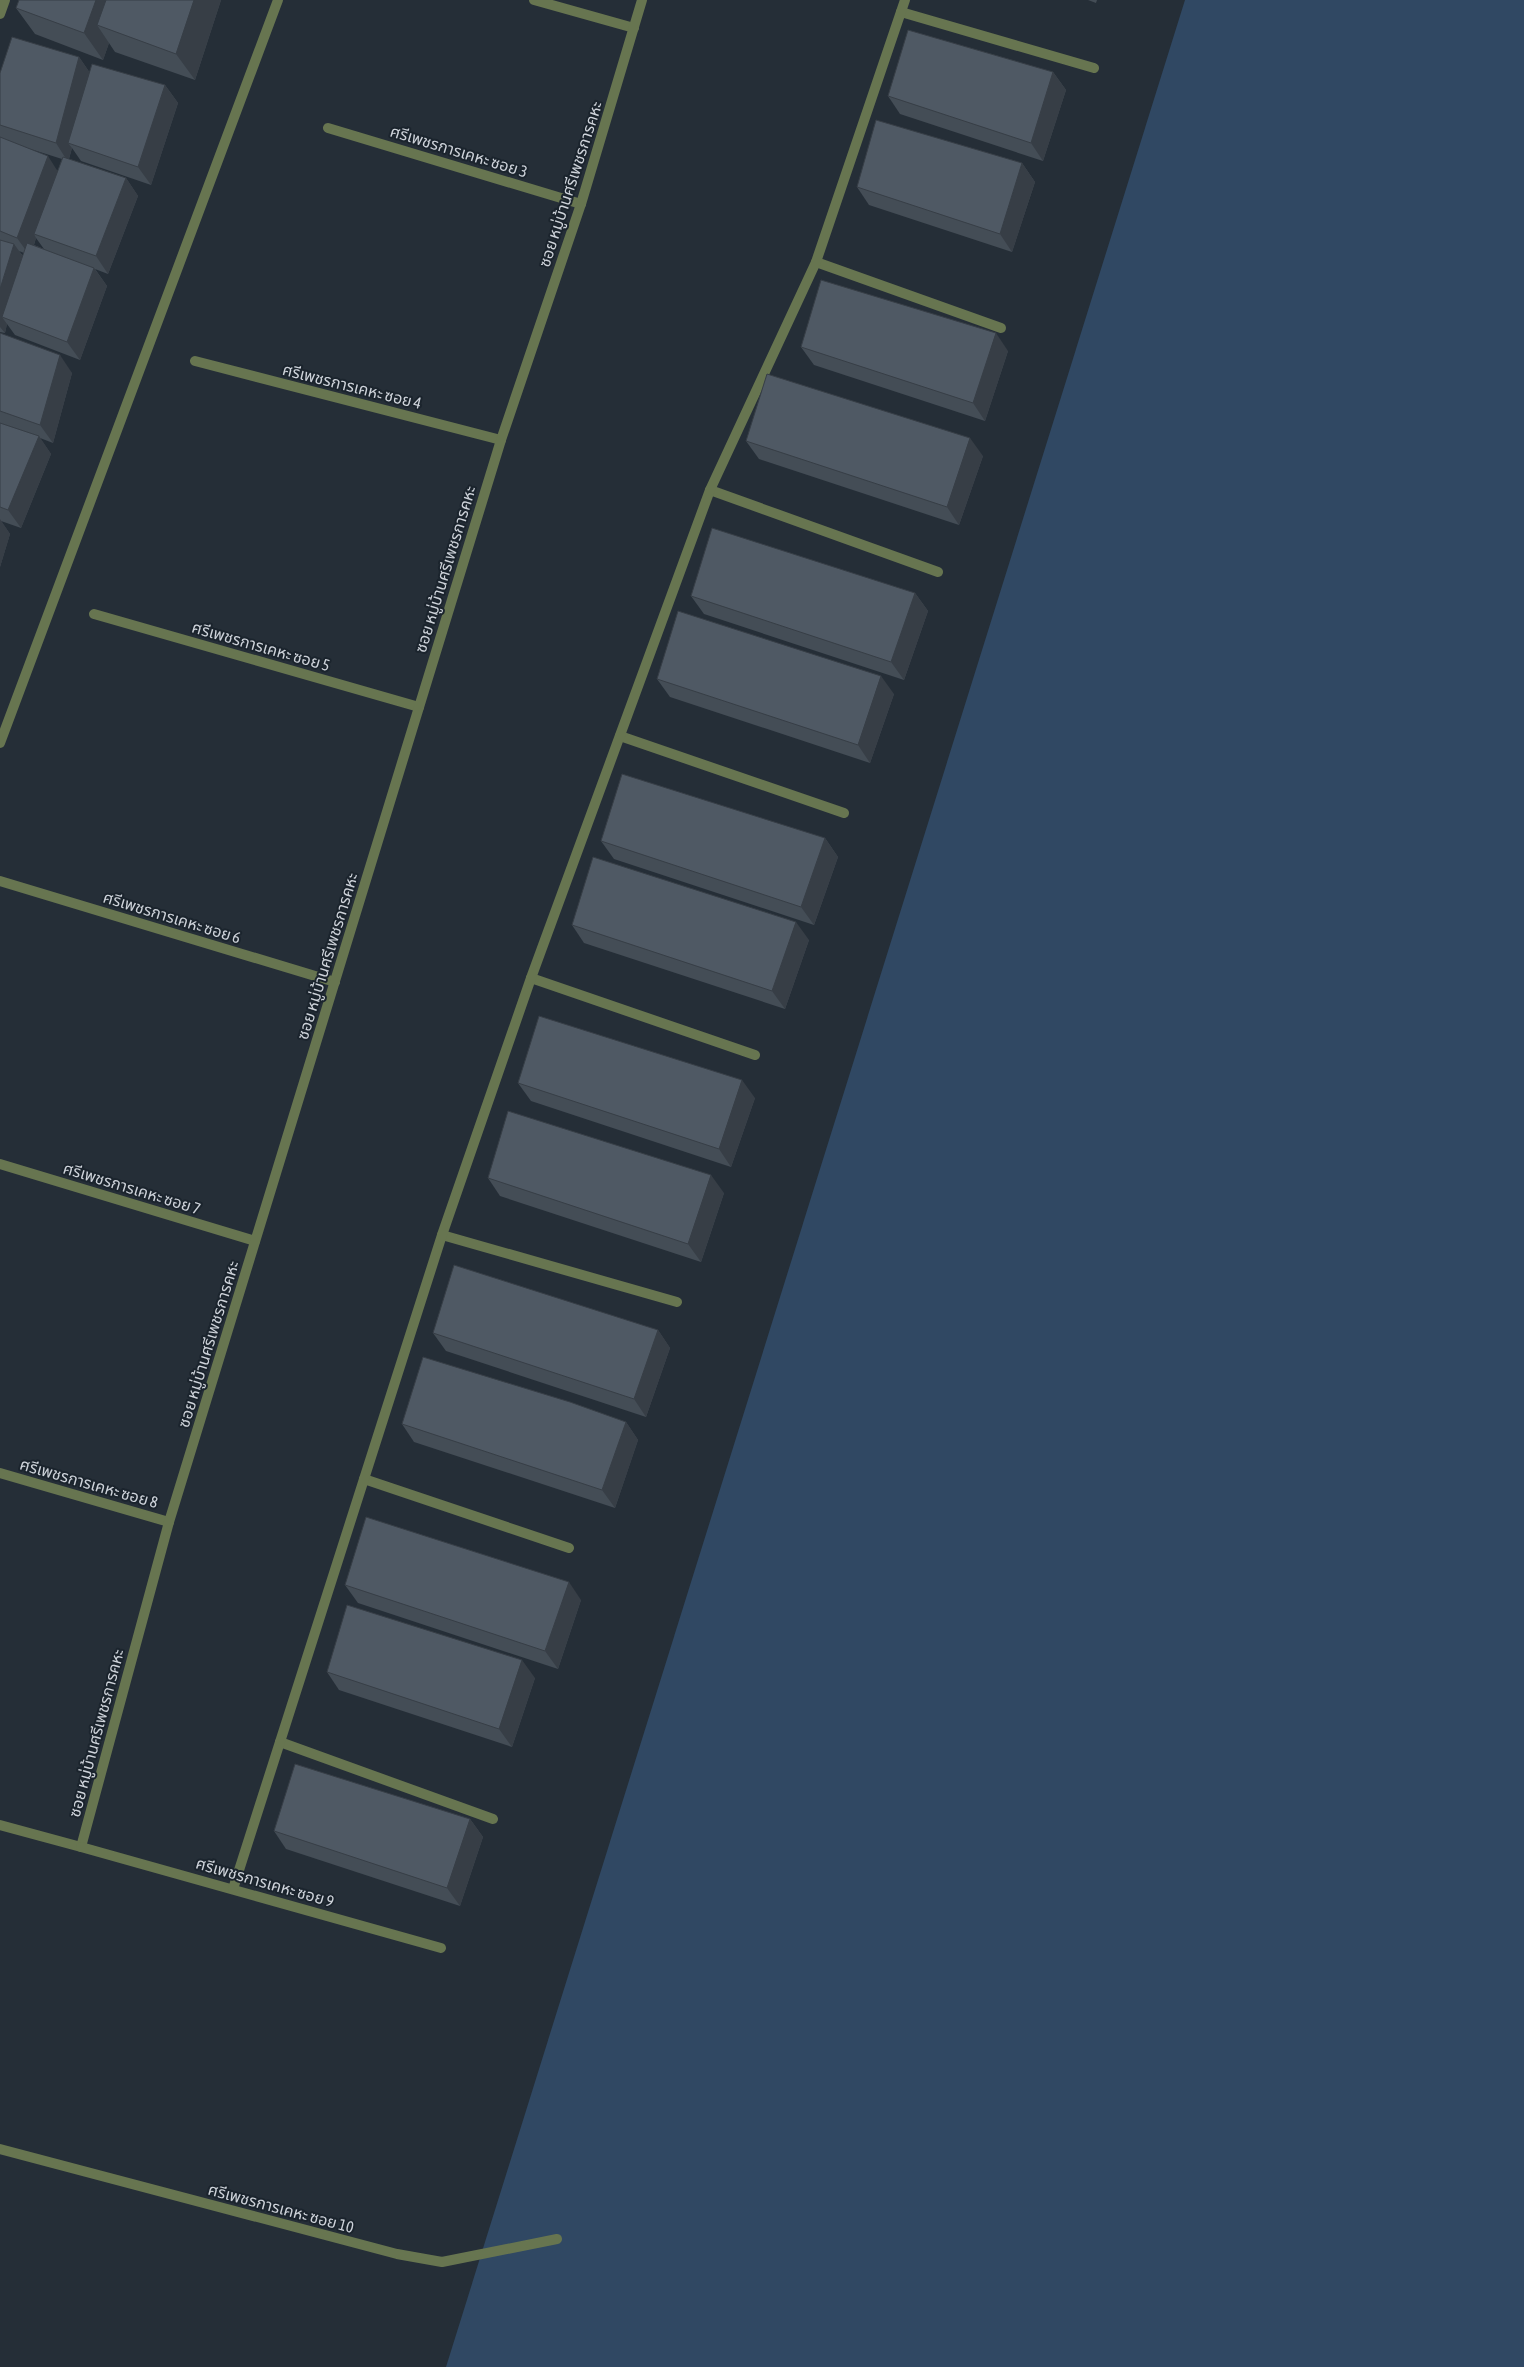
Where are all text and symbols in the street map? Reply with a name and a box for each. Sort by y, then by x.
street label: ซอย หมู่บ้านศรีเพชรการคหะ [535,99,606,270]
street label: ศรีเพชรการเคหะ ซอย 3 [388,122,530,180]
street label: ศรีเพชรการเคหะ ซอย 4 [281,360,423,412]
street label: ซอย หมู่บ้านศรีเพชรการคหะ [411,483,480,655]
street label: ศรีเพชรการเคหะ ซอย 5 [190,618,332,674]
street label: ซอย หมู่บ้านศรีเพชรการคหะ [293,870,362,1042]
street label: ศรีเพชรการเคหะ ซอย 6 [101,888,243,946]
street label: ศรีเพชรการเคหะ ซอย 7 [61,1159,203,1217]
street label: ซอย หมู่บ้านศรีเพชรการคหะ [174,1258,243,1430]
street label: ศรีเพชรการเคหะ ซอย 8 [18,1455,160,1511]
street label: ซอย หมู่บ้านศรีเพชรการคหะ [65,1647,128,1819]
street label: ศรีเพชรการเคหะ ซอย 9 [194,1854,336,1910]
street label: ศรีเพชรการเคหะ ซอย 10 [206,2180,356,2236]

